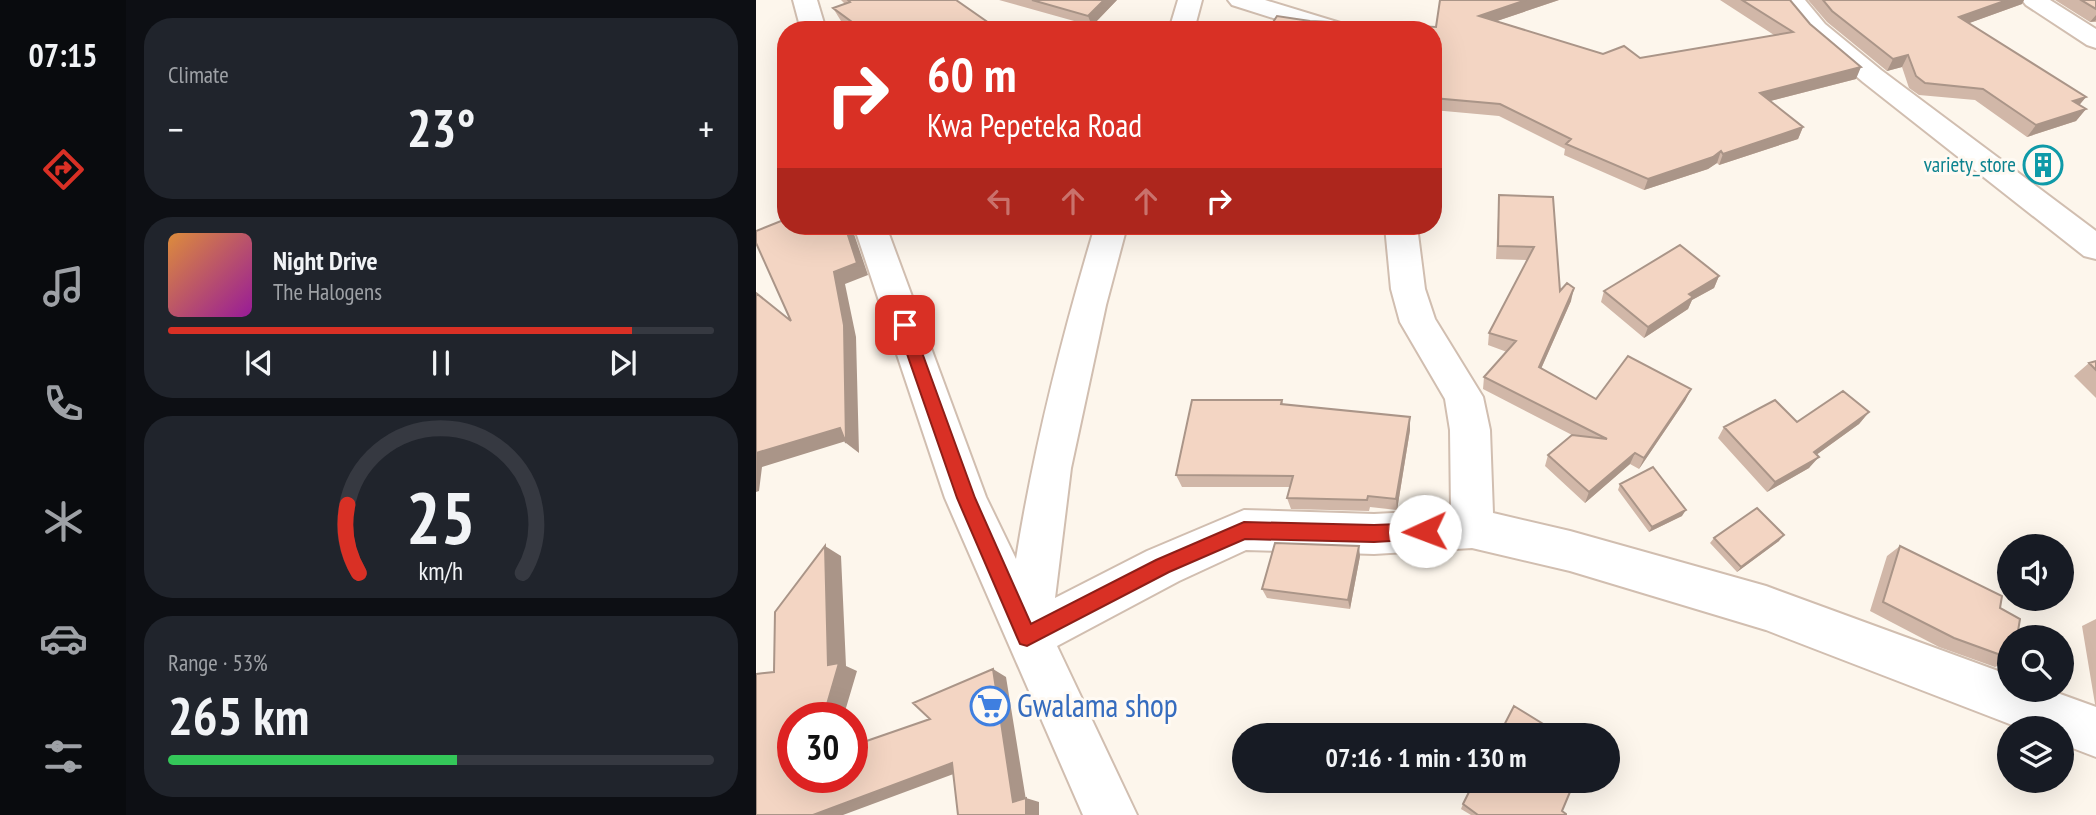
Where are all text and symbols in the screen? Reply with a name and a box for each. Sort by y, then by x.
text: 07:15 [28,34,98,76]
text: 60 m [927,42,1016,106]
icon: right [812,49,903,140]
text: Climate [168,60,229,89]
text: 23° [407,94,475,161]
text: − [168,104,184,153]
text: + [698,104,714,153]
text: Kwa Pepeteka Road [927,104,1142,146]
building icon: variety_store [2022,144,2064,186]
icon: directions [39,145,88,194]
place label: variety_store [1924,151,2016,178]
icon: left [981,182,1019,220]
icon: ahead [1054,182,1092,220]
icon: ahead [1127,182,1165,220]
icon: right [1200,182,1238,220]
text: Night Drive [273,244,378,277]
icon: music [39,262,88,311]
text: The Halogens [273,277,382,306]
pin [875,295,935,355]
icon: arrive [886,306,924,344]
icon: previous [240,344,278,382]
icon: pause [422,344,460,382]
icon: next [604,344,642,382]
icon: phone [39,379,88,428]
text: 25 [406,469,476,563]
position arrow [1388,494,1462,568]
icon: climate [39,497,88,546]
map controls [1997,534,2074,793]
button: sound [1997,534,2074,611]
text: km/h [419,555,463,587]
icon: car [39,614,88,663]
button: search [1997,625,2074,702]
text: Range · 53% [168,648,268,677]
text: 265 km [168,682,309,749]
place label: Gwalama shop [1017,684,1178,726]
supermarket icon: Gwalama shop [969,685,1011,727]
speed limit sign: 30 [777,702,868,793]
button: layers [1997,716,2074,793]
icon: filters [39,732,88,781]
text: 07:16 · 1 min · 130 m [1326,741,1526,774]

